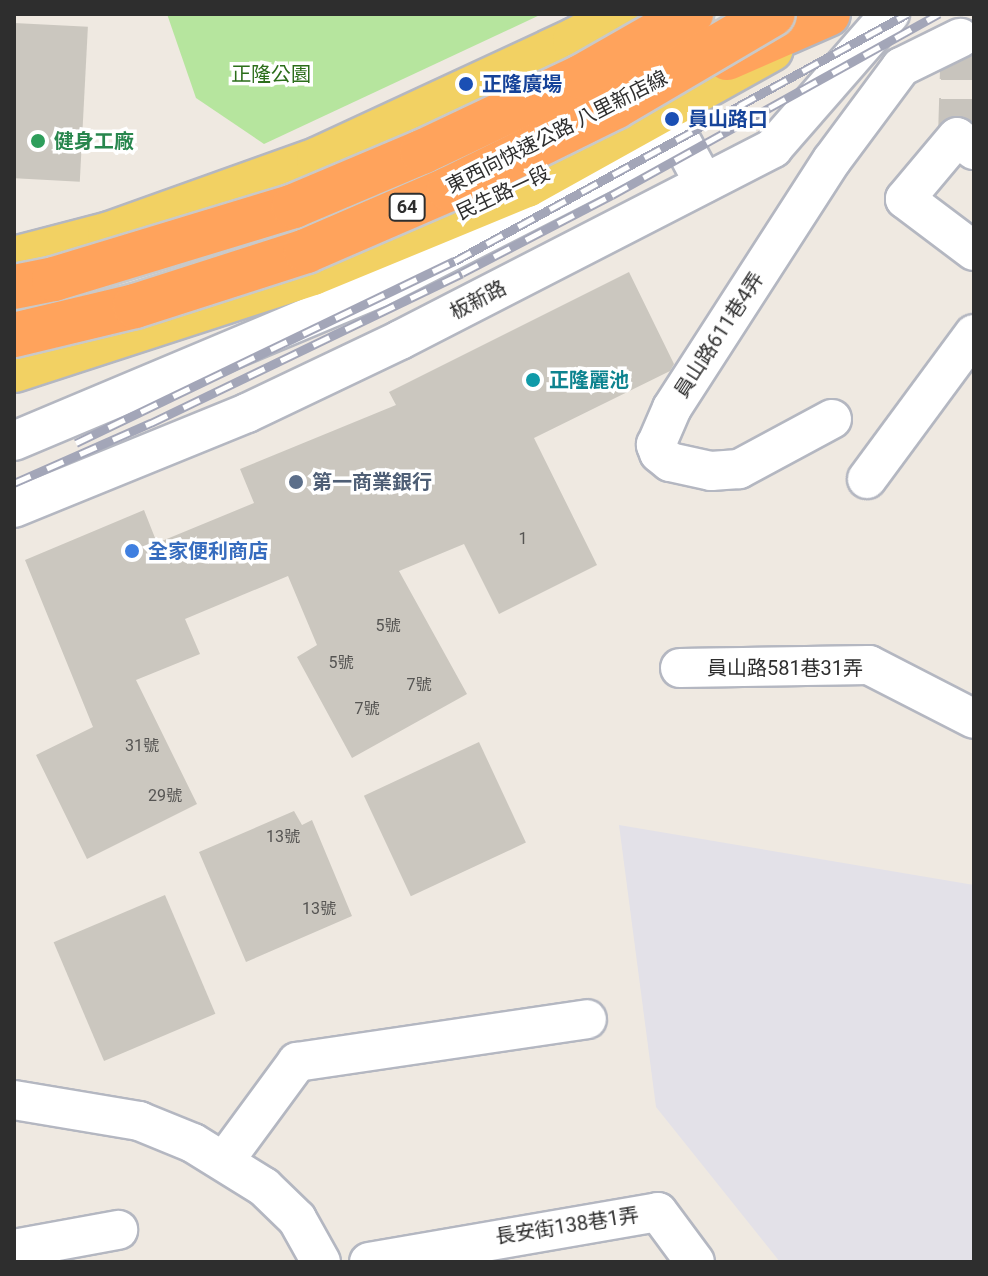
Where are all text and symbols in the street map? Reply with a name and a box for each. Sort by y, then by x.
park label: 正隆公園 [231,62,311,86]
street label: 東西向快速公路 八里新店線 [442,66,672,198]
place label: 正隆廣場 [482,72,562,96]
marker: 正隆廣場 [457,75,475,93]
place label: 員山路口 [688,107,768,131]
marker: 員山路口 [663,110,681,128]
place label: 健身工廠 [54,129,134,153]
marker: 健身工廠 [29,132,47,150]
street label: 民生路一段 [453,161,553,225]
road number: 64 [387,193,427,221]
street label: 員山路611巷4弄 [669,268,769,402]
street label: 板新路 [446,276,510,324]
place label: 正隆麗池 [549,368,629,392]
marker: 正隆麗池 [524,371,542,389]
place label: 第一商業銀行 [312,470,432,494]
marker: 第一商業銀行 [287,473,305,491]
house number: 1 [519,529,527,549]
place label: 全家便利商店 [148,539,268,563]
marker: 全家便利商店 [123,542,141,560]
house number: 5號 [376,616,400,636]
house number: 5號 [329,653,353,673]
street label: 員山路581巷31弄 [707,656,863,680]
house number: 7號 [407,675,431,695]
house number: 7號 [355,699,379,719]
house number: 31號 [125,736,159,756]
house number: 29號 [148,786,182,806]
house number: 13號 [266,827,300,847]
house number: 13號 [302,899,336,919]
street label: 長安街138巷1弄 [494,1203,640,1249]

